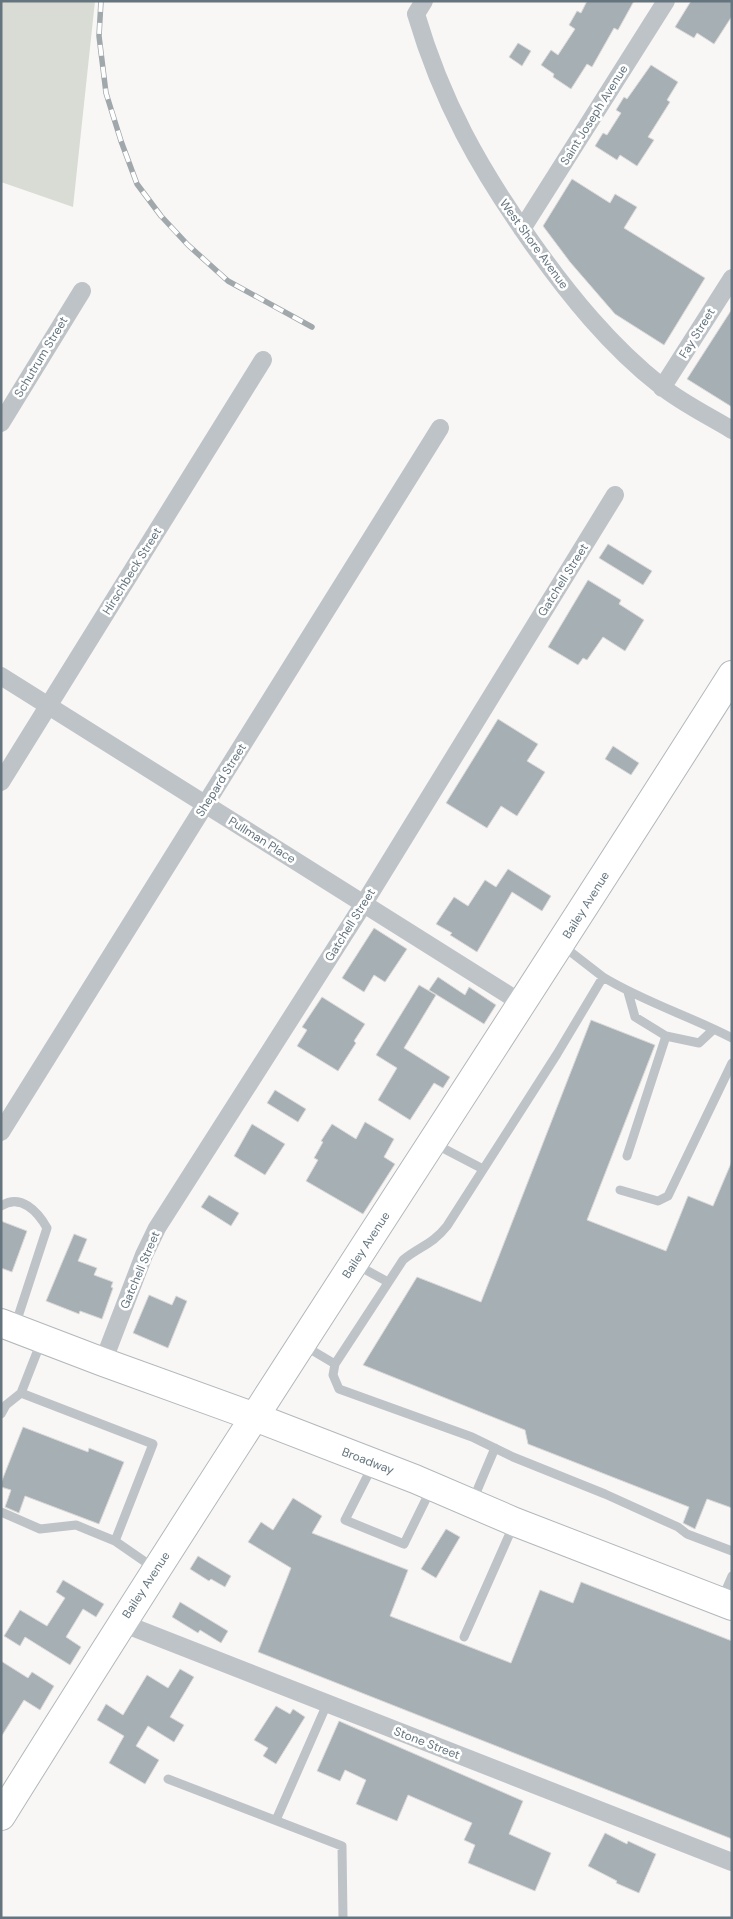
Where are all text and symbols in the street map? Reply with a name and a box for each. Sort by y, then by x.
street label: Saint Joseph Avenue [557,62,631,168]
street label: West Shore Avenue [496,196,572,292]
street label: Fay Street [675,305,719,361]
street label: Schutrum Street [11,313,72,400]
street label: Hirschbeck Street [99,524,165,618]
street label: Gatchell Street [534,540,592,619]
street label: Shepard Street [192,740,250,820]
street label: Pullman Place [225,813,299,867]
street label: Bailey Avenue [559,868,613,942]
street label: Gatchell Street [321,885,379,964]
street label: Bailey Avenue [338,1208,394,1281]
street label: Gatchell Street [116,1228,164,1311]
street label: Broadway [340,1444,397,1478]
street label: Bailey Avenue [118,1548,174,1621]
street label: Stone Street [392,1723,463,1763]

